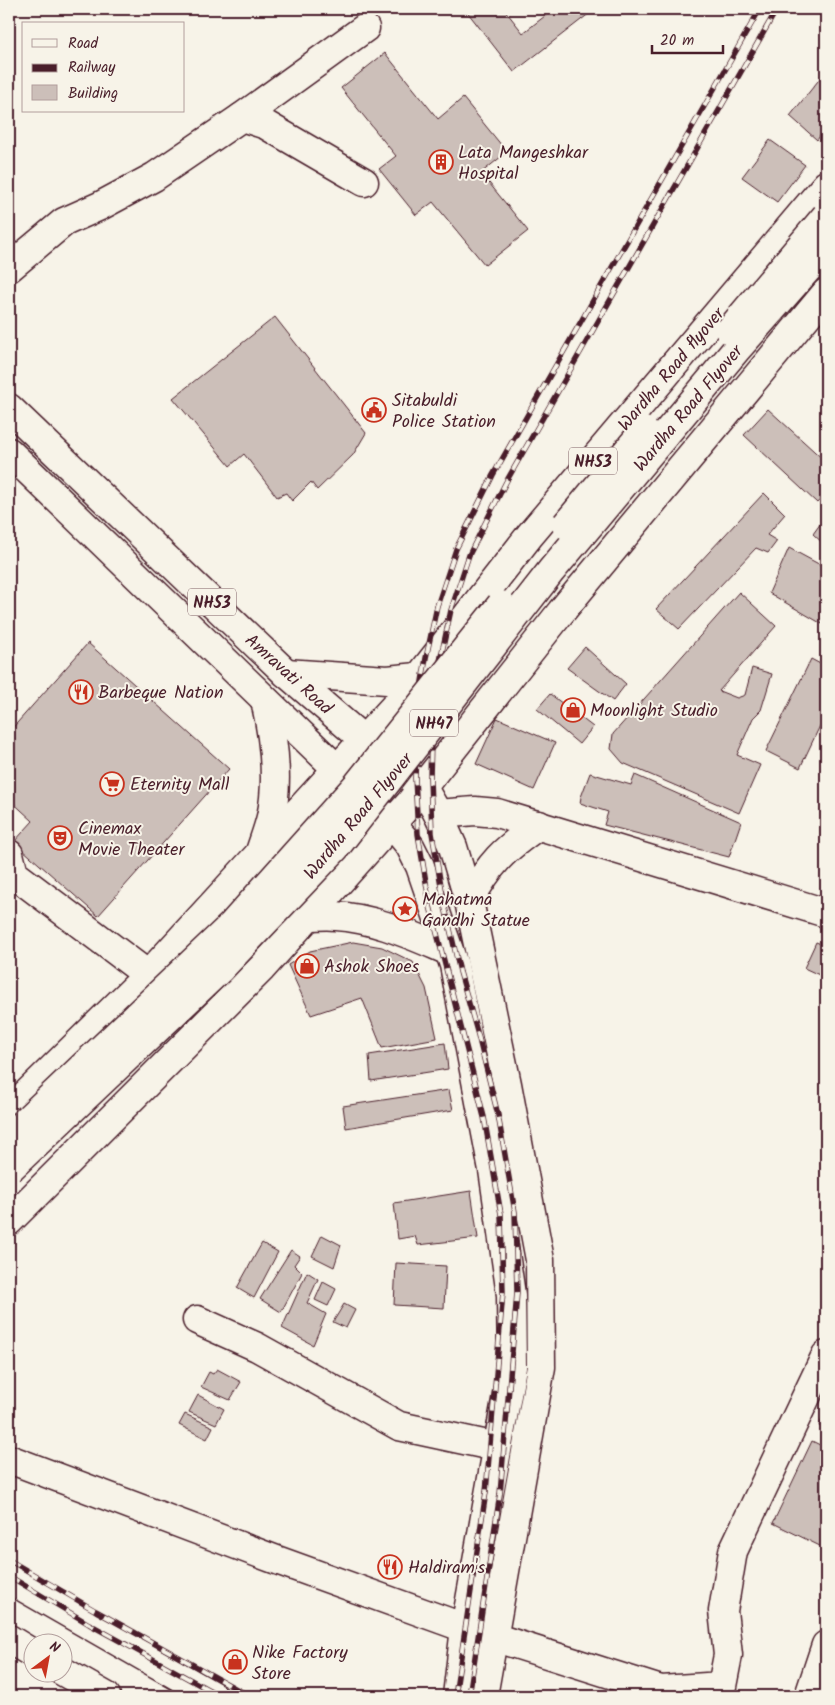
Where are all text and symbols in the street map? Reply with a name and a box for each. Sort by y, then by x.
legend [22,22,185,112]
scale bar [652,22,724,54]
text: 20 m [660,29,694,53]
text: Road [68,32,99,56]
text: Railway [68,56,116,80]
text: Building [68,82,118,106]
place label: Lata Mangeshkar Hospital [458,139,589,189]
building icon: Lata Mangeshkar Hospital [428,149,454,175]
street label: Wardha Road flyover [612,301,733,438]
street label: Wardha Road Flyover [627,338,752,479]
place label: Sitabuldi Police Station [392,387,496,437]
public building icon: Sitabuldi Police Station [361,397,387,423]
road number: NH53 [569,448,617,474]
road number: NH53 [188,588,236,616]
street label: Amravati Road [237,627,339,723]
restaurant icon: Barbeque Nation [68,679,94,705]
place label: Barbeque Nation [98,679,224,708]
shop icon: Moonlight Studio [560,697,586,723]
place label: Moonlight Studio [590,697,718,726]
road number: NH47 [410,710,458,736]
street label: Wardha Road Flyover [297,746,422,887]
supermarket icon: Eternity Mall [99,771,125,797]
place label: Eternity Mall [130,771,230,800]
place label: Cinemax Movie Theater [78,815,185,865]
theatre icon: Cinemax Movie Theater [47,825,73,851]
place label: Mahatma Gandhi Statue [422,886,530,936]
place icon: Mahatma Gandhi Statue [392,896,418,922]
shop icon: Ashok Shoes [294,953,320,979]
place label: Ashok Shoes [324,953,420,982]
restaurant icon: Haldiram's [377,1554,403,1580]
place label: Haldiram's [408,1554,486,1583]
north arrow [22,1632,72,1682]
text: N [45,1636,64,1660]
place label: Nike Factory Store [252,1639,348,1689]
shop icon: Nike Factory Store [222,1649,248,1675]

